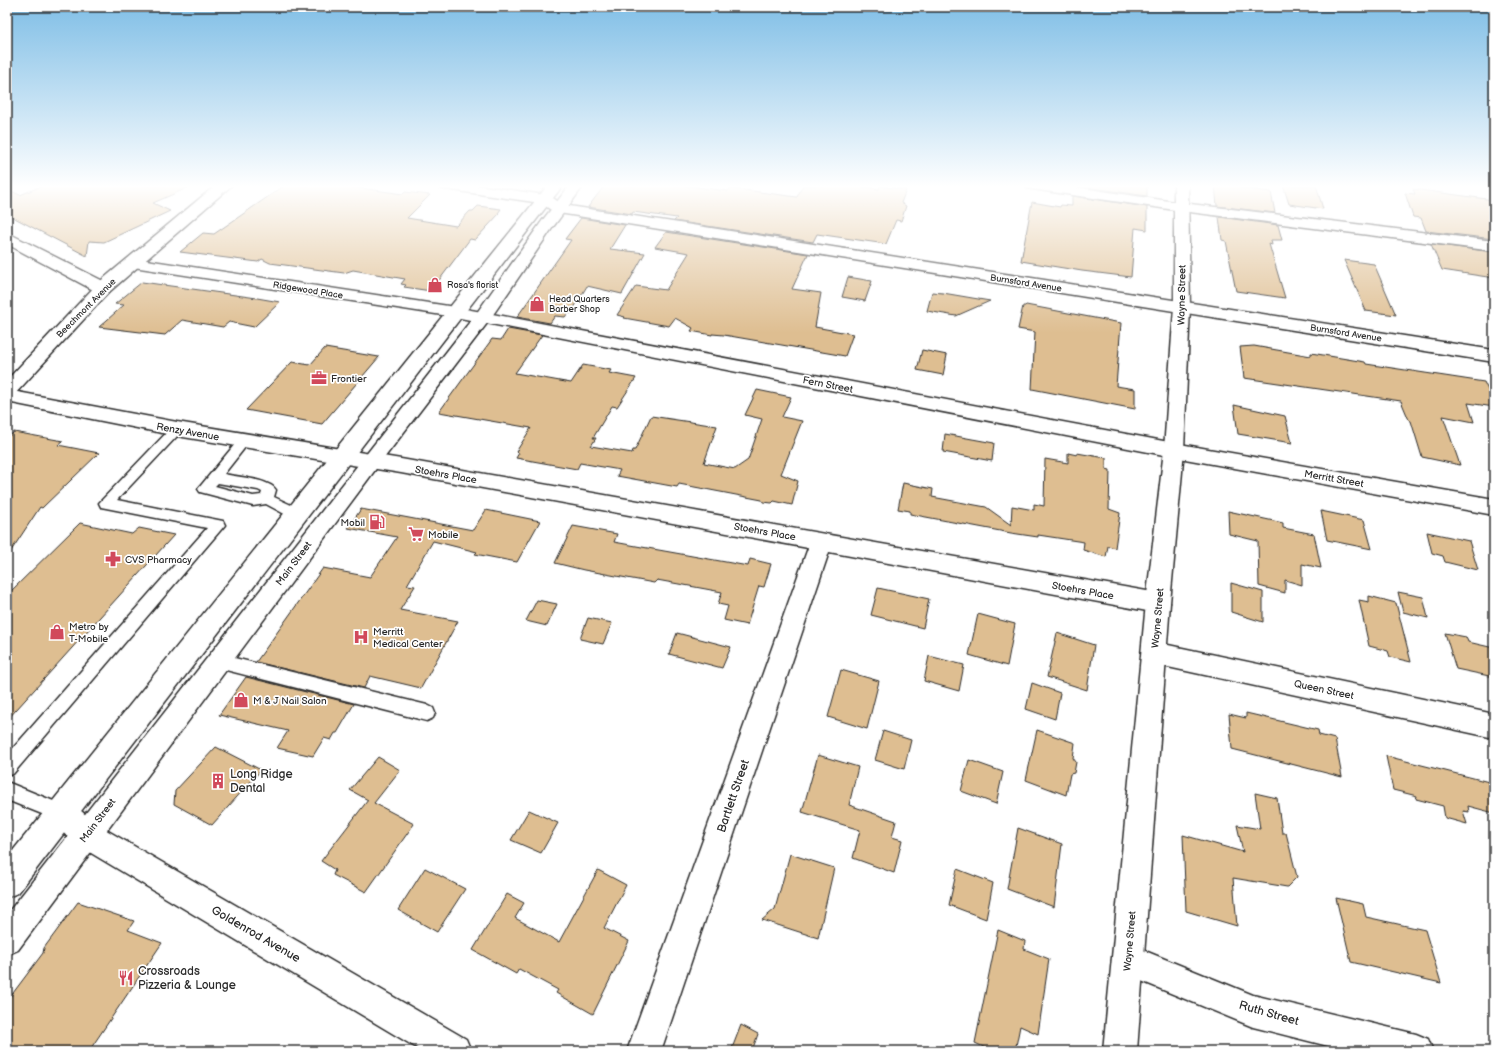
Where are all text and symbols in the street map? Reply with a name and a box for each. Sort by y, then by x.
street label: Wayne Street [1175,265,1189,325]
street label: Burnsford Avenue [989,272,1063,295]
street label: Beechmont Avenue [54,276,119,340]
shop icon: Rosa's florist [426,276,444,294]
street label: Ridgewood Place [272,280,344,302]
place label: Rosa's florist [447,280,499,291]
place label: Head Quarters Barber Shop [549,294,610,315]
shop icon: Head Quarters Barber Shop [528,295,546,313]
street label: Burnsford Avenue [1309,322,1383,345]
office icon: Frontier [310,369,328,387]
place label: Frontier [331,373,367,385]
street label: Fern Street [802,374,854,396]
street label: Renzy Avenue [155,421,220,443]
street label: Stoehrs Place [414,464,478,486]
street label: Merritt Street [1303,468,1365,490]
fuel station icon: Mobil [368,513,386,531]
place label: Mobil [340,517,365,529]
street label: Stoehrs Place [733,521,797,543]
supermarket icon: Mobile [407,525,425,543]
place label: Mobile [428,529,458,541]
street label: Main Street [273,539,314,588]
pharmacy icon: CVS Pharmacy [104,550,122,568]
place label: CVS Pharmacy [125,554,192,566]
street label: Stoehrs Place [1051,580,1115,602]
street label: Wayne Street [1149,588,1167,649]
place label: Metro by T-Mobile [69,621,109,645]
shop icon: Metro by T-Mobile [48,623,66,641]
place label: Merritt Medical Center [373,626,443,650]
hospital icon: Merritt Medical Center [352,628,370,646]
street label: Queen Street [1293,678,1355,702]
shop icon: M & J Nail Salon [232,691,250,709]
place label: M & J Nail Salon [253,695,327,707]
street label: Bartlett Street [714,757,753,835]
place label: Long Ridge Dental [230,767,293,796]
building icon: Long Ridge Dental [209,772,227,790]
street label: Main Street [77,796,118,845]
street label: Goldenrod Avenue [208,903,303,966]
street label: Wayne Street [1121,911,1139,972]
place label: Crossroads Pizzeria & Lounge [138,964,236,993]
restaurant icon: Crossroads Pizzeria & Lounge [117,969,135,987]
street label: Ruth Street [1237,998,1301,1029]

